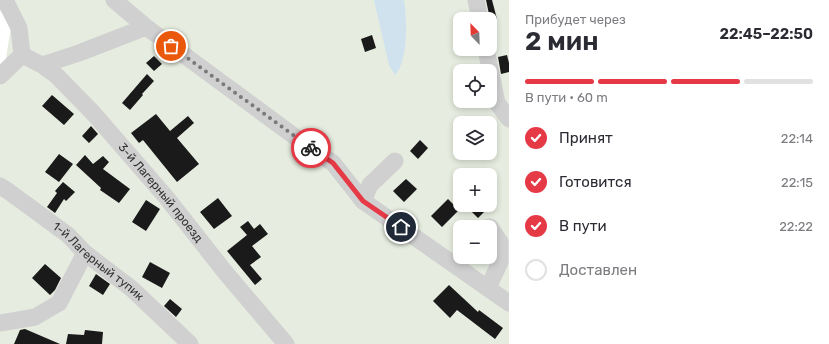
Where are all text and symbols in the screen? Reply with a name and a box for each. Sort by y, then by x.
north arrow [453,12,497,56]
map controls [453,12,497,264]
text: Прибудет через [525,12,626,27]
text: 22:45–22:50 [719,25,813,43]
text: 2 мин [525,26,599,57]
pin [154,29,188,63]
icon: bag [160,35,182,57]
button: locate [453,64,497,108]
text: В пути · 60 m [525,90,608,105]
button: layers [453,116,497,160]
icon: check [525,127,547,149]
courier [291,128,331,168]
text: Принят [559,129,613,147]
text: 22:14 [781,131,813,146]
icon: bike [300,137,322,159]
street label: 3-й Лагерный проезд [115,140,206,245]
button: + [453,168,497,212]
icon: check [525,171,547,193]
text: Готовится [559,173,632,191]
text: 22:15 [781,175,813,190]
pin [384,210,418,244]
icon: check [525,215,547,237]
icon: home [390,216,412,238]
text: В пути [559,217,607,235]
street label: 1-й Лагерный тупик [50,219,147,304]
text: 22:22 [779,219,813,234]
button: − [453,220,497,264]
text: Доставлен [559,261,637,279]

